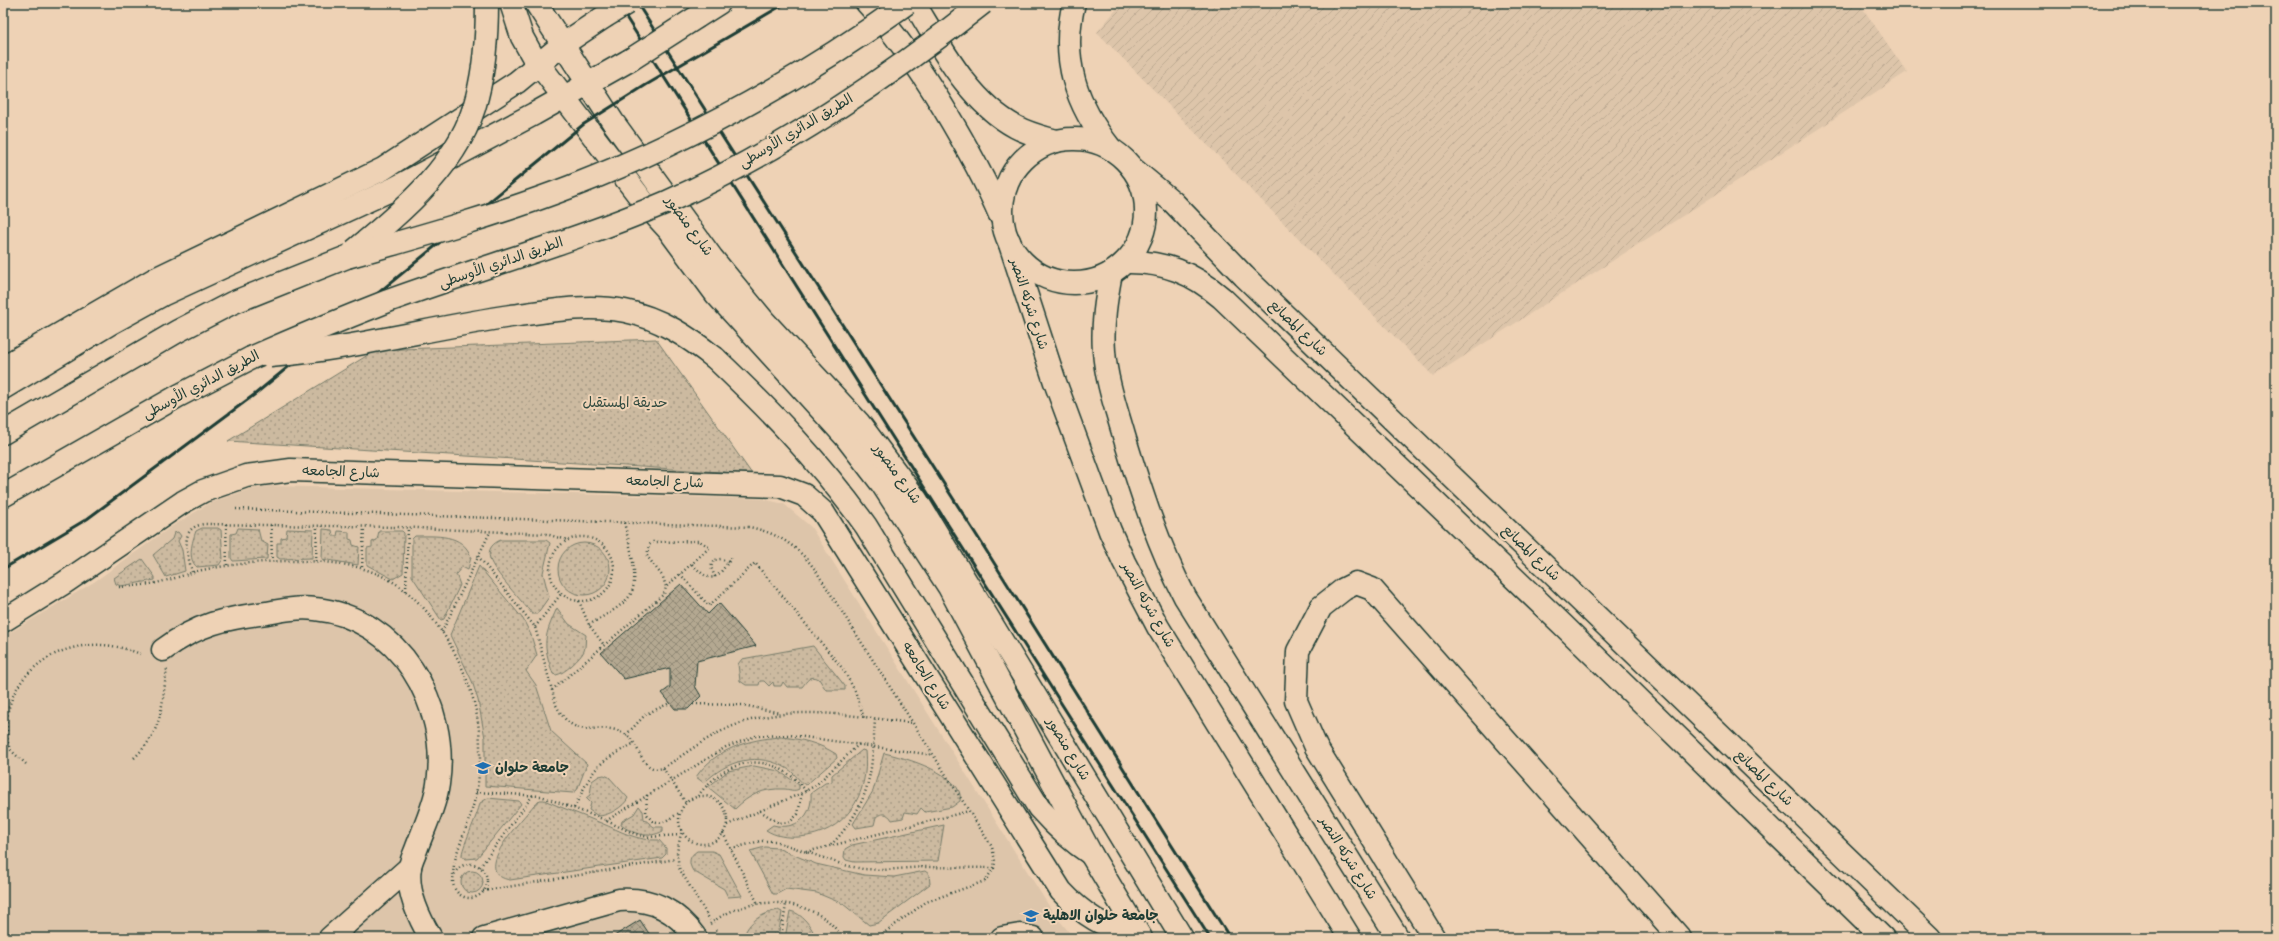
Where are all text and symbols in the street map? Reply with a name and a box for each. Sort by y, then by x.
street label: الطريق الدائري الأوسطى [735,89,857,173]
street label: شارع منصور [660,191,717,260]
street label: الطريق الدائري الأوسطى [436,232,566,294]
street label: شارع شركه النصر [1005,255,1052,352]
street label: شارع المصانع [1265,296,1331,361]
street label: الطريق الدائري الأوسطى [139,346,263,424]
park label: حديقة المستقبل [582,394,668,412]
street label: شارع منصور [868,439,925,508]
street label: شارع الجامعه [302,462,380,482]
street label: شارع الجامعه [626,472,704,492]
street label: شارع المصانع [1498,521,1564,586]
street label: شارع شركه النصر [1117,558,1179,651]
street label: شارع الجامعه [898,638,954,714]
street label: شارع منصور [1042,713,1094,784]
street label: شارع المصانع [1731,746,1797,811]
school or university icon: جامعة حلوان [474,759,492,777]
place label: جامعة حلوان [495,759,569,777]
street label: شارع شركه النصر [1315,812,1381,903]
school or university icon: جامعة حلوان الاهلية [1022,907,1040,925]
place label: جامعة حلوان الاهلية [1043,907,1159,925]

